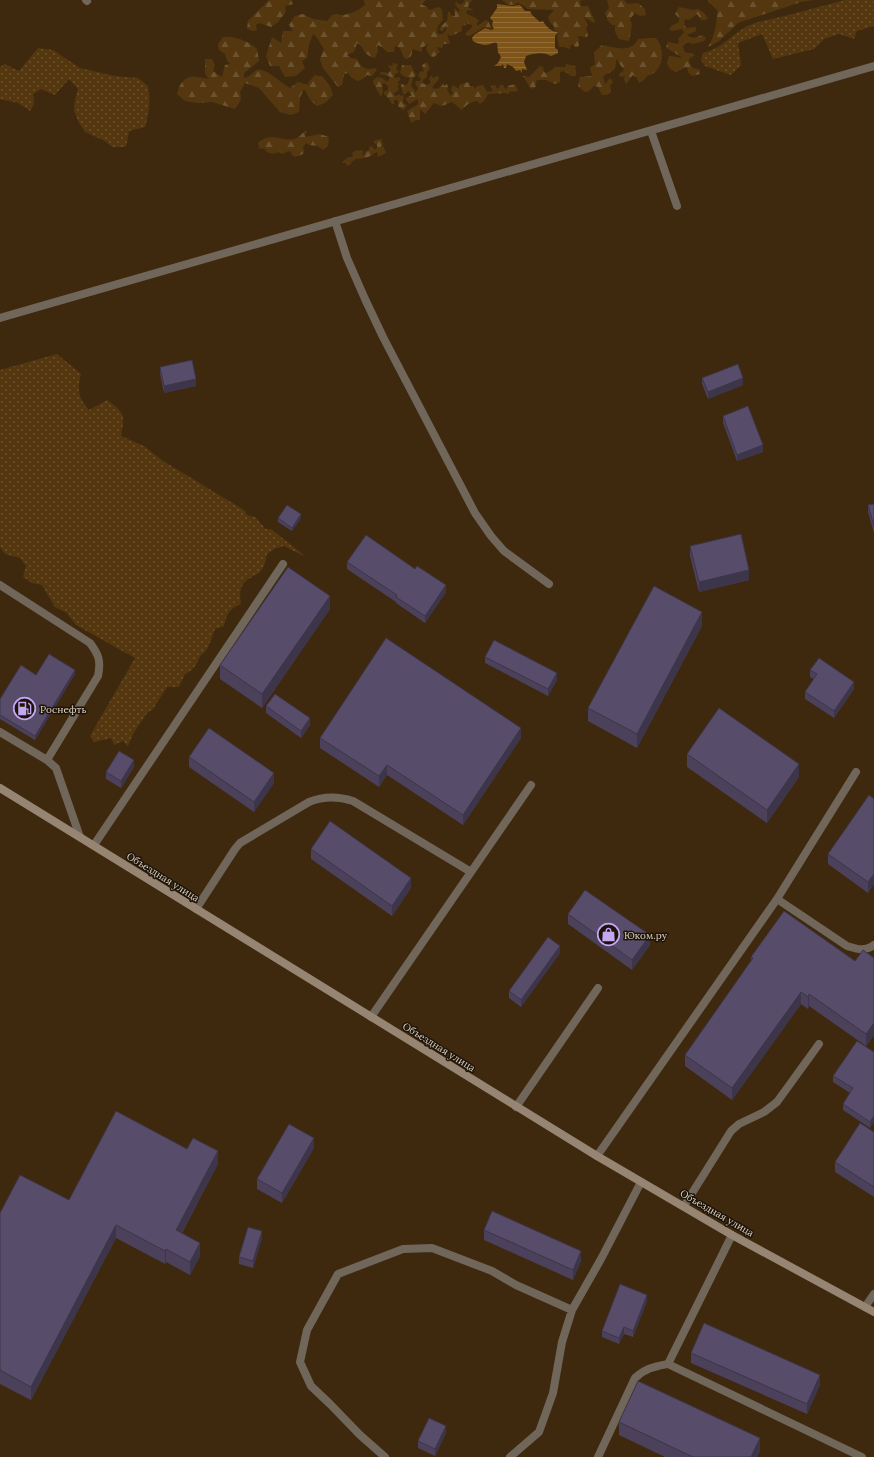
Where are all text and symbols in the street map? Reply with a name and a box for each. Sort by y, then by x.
fuel station icon: Роснефть [11,696,37,722]
place label: Роснефть [40,703,87,716]
street label: Объездная улица [124,849,202,905]
shop icon: Юком.ру [596,922,622,948]
place label: Юком.ру [624,929,668,942]
street label: Объездная улица [400,1019,478,1075]
street label: Объездная улица [678,1187,756,1239]

